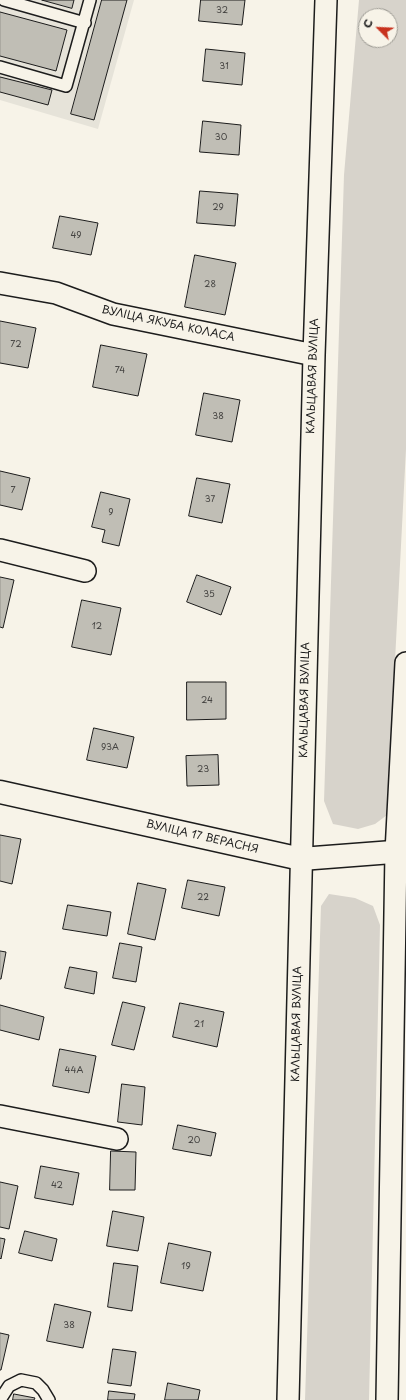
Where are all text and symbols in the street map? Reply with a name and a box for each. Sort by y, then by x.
house number: 32 [216,6,228,16]
north arrow [358,8,398,48]
text: С [358,16,377,31]
house number: 31 [219,62,229,72]
house number: 30 [215,133,227,143]
house number: 29 [212,203,224,213]
house number: 49 [70,231,82,241]
house number: 28 [204,280,216,290]
street label: ВУЛІЦА ЯКУБА КОЛАСА [100,303,236,345]
street label: КАЛЬЦАВАЯ ВУЛІЦА [304,318,322,434]
house number: 72 [10,340,22,350]
house number: 74 [115,366,125,376]
house number: 38 [212,412,224,422]
house number: 7 [10,486,16,496]
house number: 37 [205,495,215,505]
house number: 9 [108,508,114,518]
house number: 35 [203,590,215,600]
house number: 12 [92,622,102,632]
street label: КАЛЬЦАВАЯ ВУЛІЦА [297,642,313,758]
house number: 24 [201,696,213,706]
house number: 93А [101,743,119,753]
house number: 23 [197,765,209,775]
street label: ВУЛІЦА 17 ВЕРАСНЯ [145,818,259,856]
house number: 22 [197,893,209,903]
street label: КАЛЬЦАВАЯ ВУЛІЦА [289,966,305,1082]
house number: 21 [194,1020,204,1030]
house number: 44А [65,1066,83,1076]
house number: 20 [188,1136,200,1146]
house number: 42 [51,1181,63,1191]
house number: 19 [181,1262,191,1272]
house number: 38 [63,1321,75,1331]

